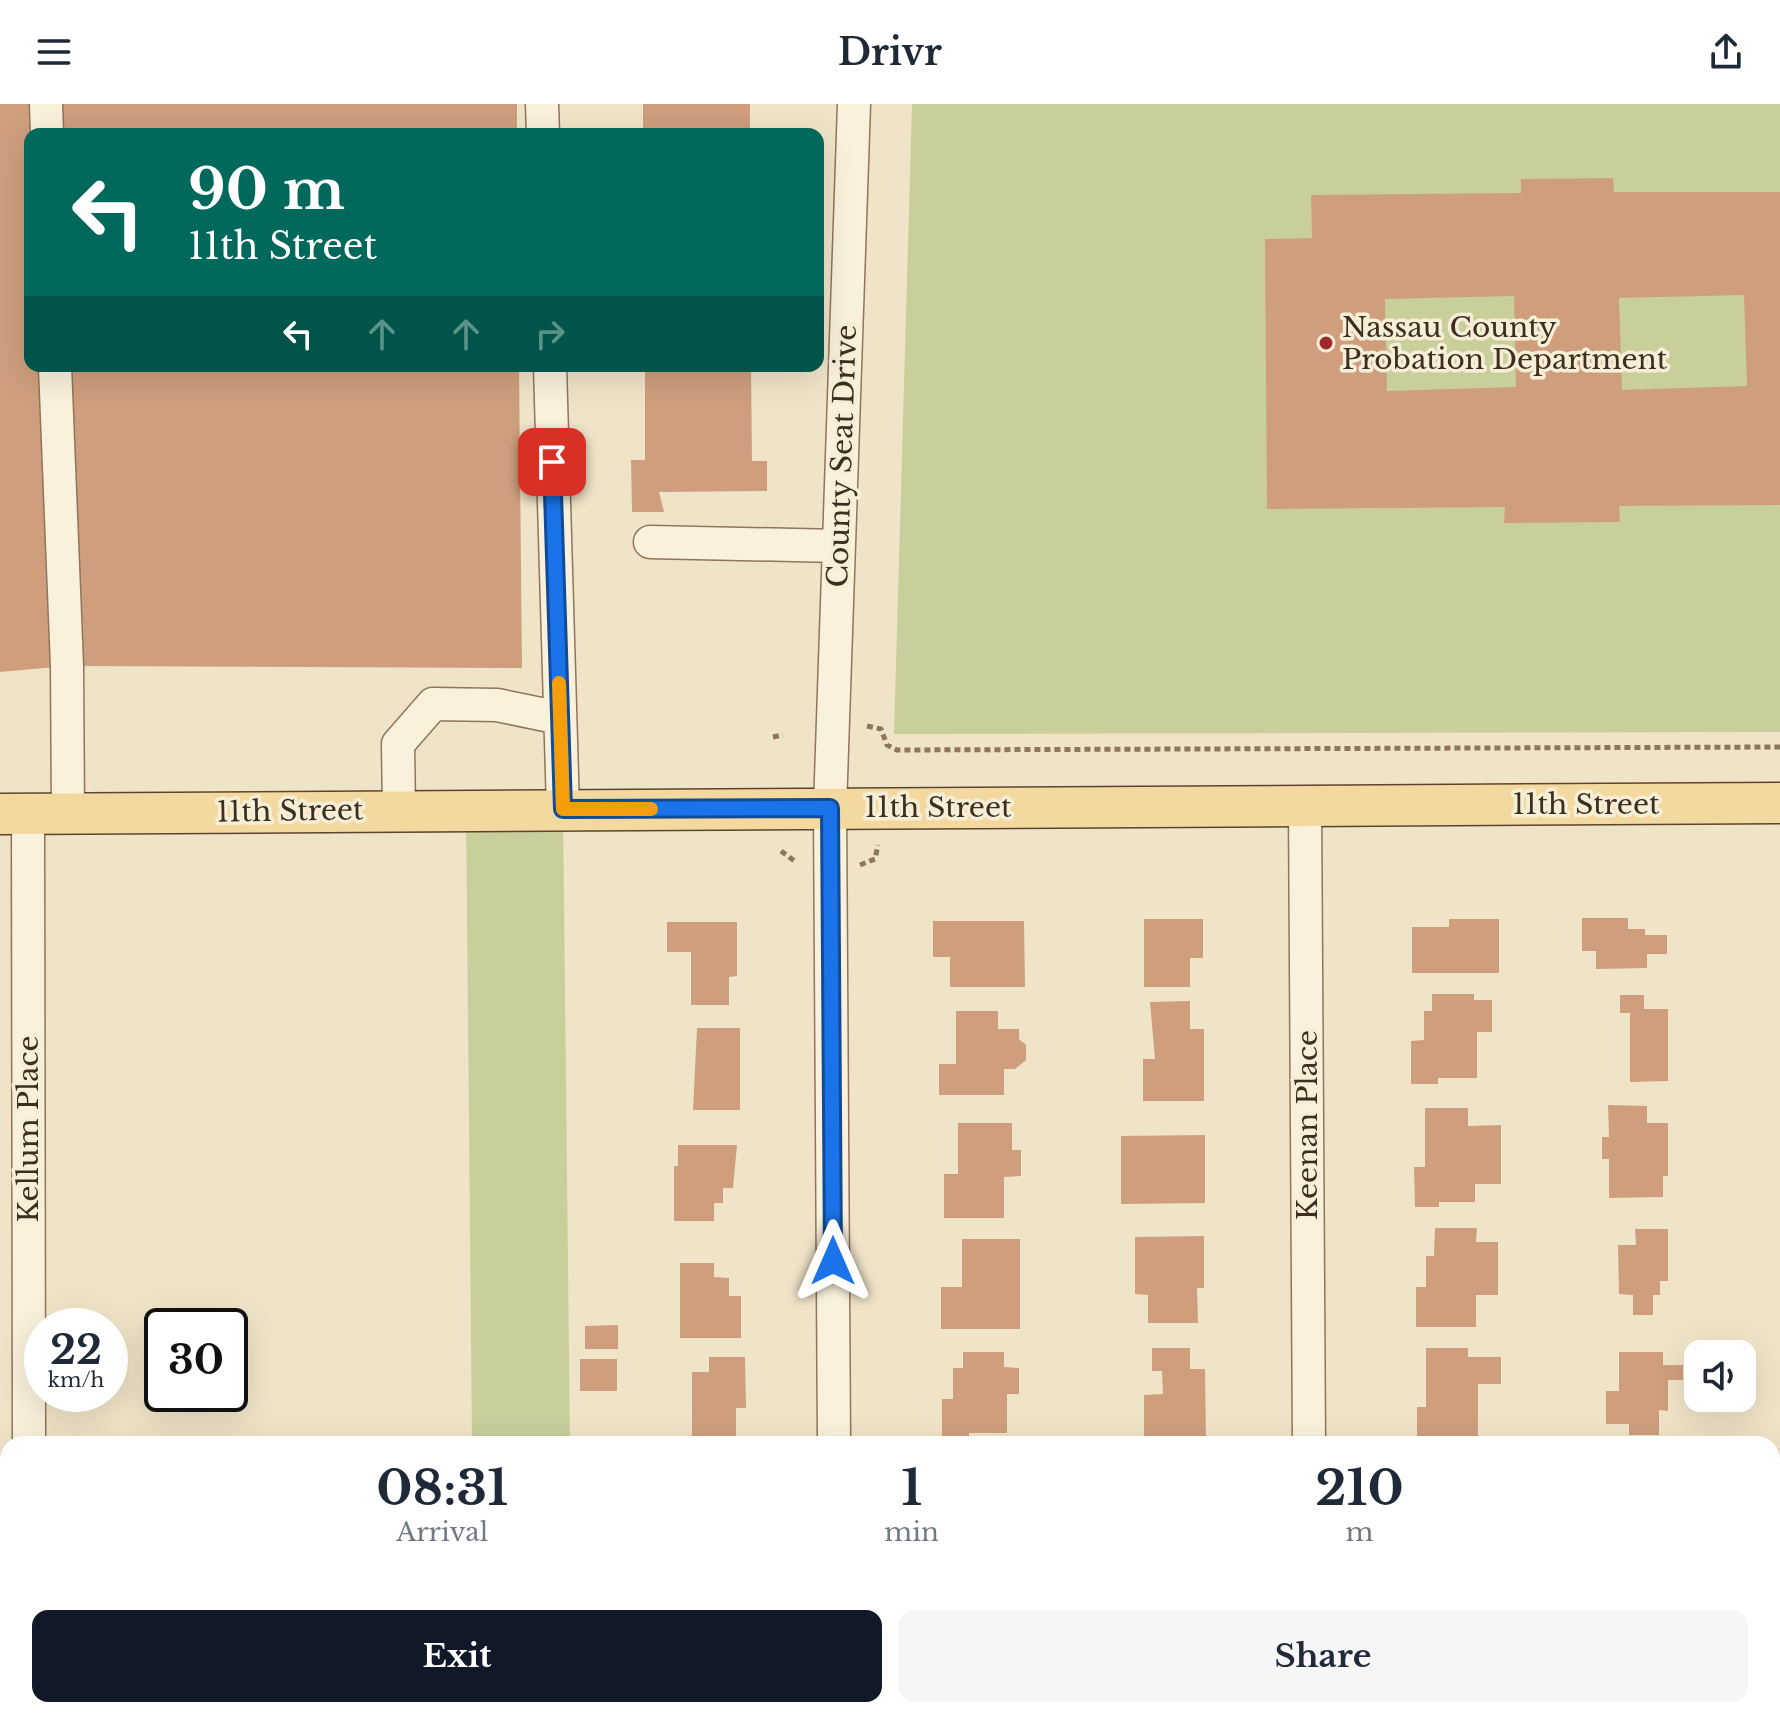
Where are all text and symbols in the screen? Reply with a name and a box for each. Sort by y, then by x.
icon: menu [32,30,76,74]
text: Drivr [838,30,942,75]
icon: share [1704,30,1748,74]
text: 90 m [188,155,345,224]
icon: left [56,160,160,264]
text: 11th Street [188,224,377,269]
place label: Nassau County Probation Department [1342,310,1668,377]
icon: left [276,312,320,356]
icon: ahead [360,312,404,356]
icon: ahead [444,312,488,356]
icon: right [528,312,572,356]
street label: County Seat Drive [820,324,864,588]
marker: Nassau County Probation Department [1317,334,1335,352]
pin [518,428,586,496]
icon: arrive [530,440,574,484]
street label: 11th Street [1512,787,1660,822]
street label: 11th Street [864,790,1012,825]
street label: 11th Street [216,792,364,830]
street label: Keenan Place [1290,1030,1325,1220]
street label: Kellum Place [11,1035,46,1223]
position arrow [791,1219,875,1303]
speed limit sign: 30 [144,1308,248,1412]
text: 22 [50,1325,102,1375]
map controls [1684,1340,1756,1412]
button: sound [1684,1340,1756,1412]
text: km/h [48,1368,104,1392]
text: 08:31 [376,1458,508,1518]
text: 1 [901,1458,922,1518]
text: 210 [1315,1458,1404,1518]
text: Arrival [396,1516,488,1548]
text: min [884,1516,939,1548]
text: m [1346,1516,1373,1548]
button: Exit [32,1610,882,1702]
button: Share [898,1610,1748,1702]

